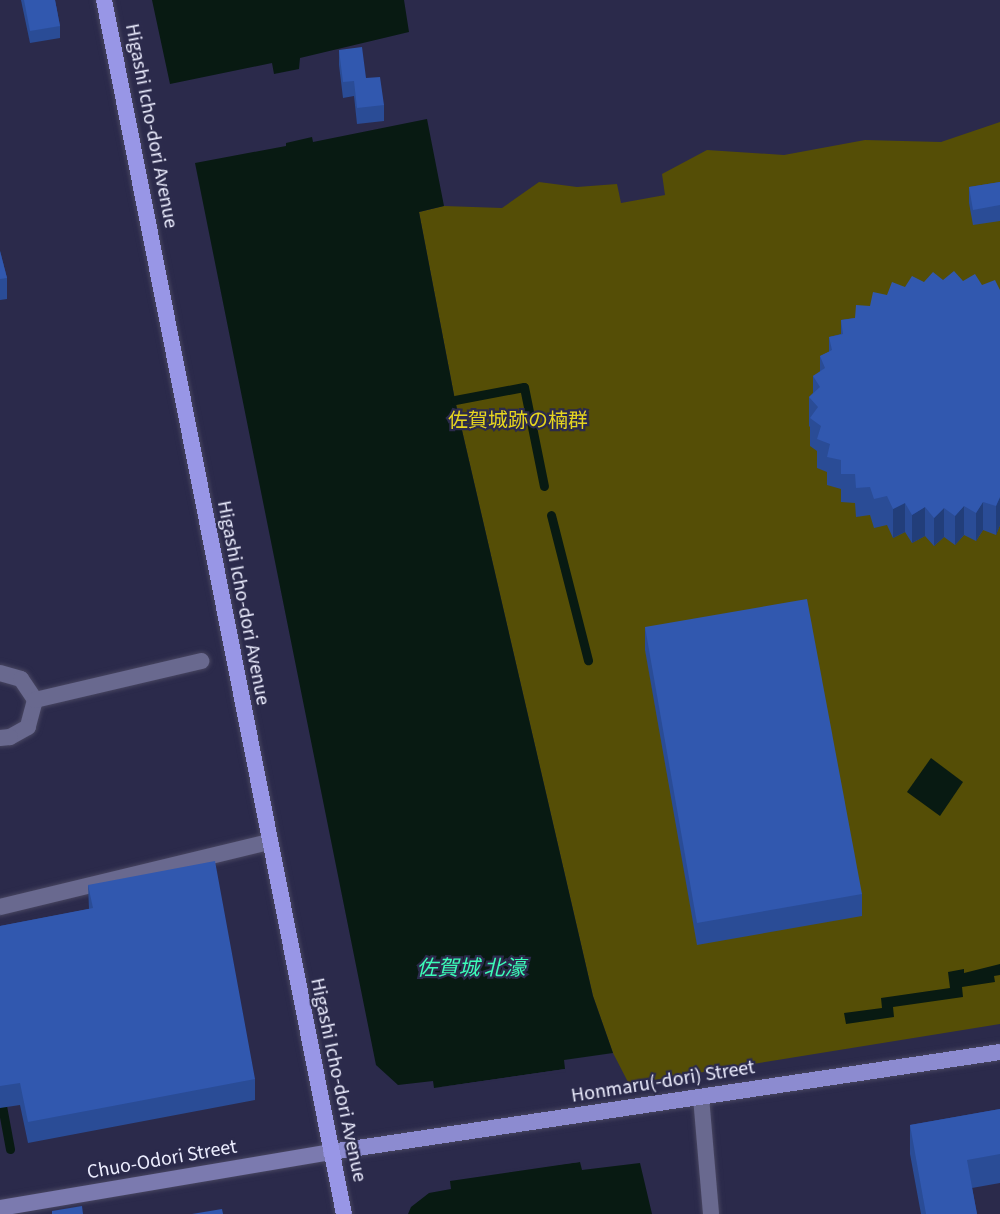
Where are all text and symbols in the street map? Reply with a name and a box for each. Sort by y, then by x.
street label: Higashi Icho-dori Avenue [119,22,183,230]
park label: 佐賀城跡の楠群 [448,409,588,433]
street label: Higashi Icho-dori Avenue [211,499,275,707]
water label: 佐賀城 北濠 [416,955,526,981]
street label: Higashi Icho-dori Avenue [305,976,371,1184]
street label: Honmaru(-dori) Street [569,1056,757,1108]
street label: Chuo-Odori Street [85,1135,239,1185]

